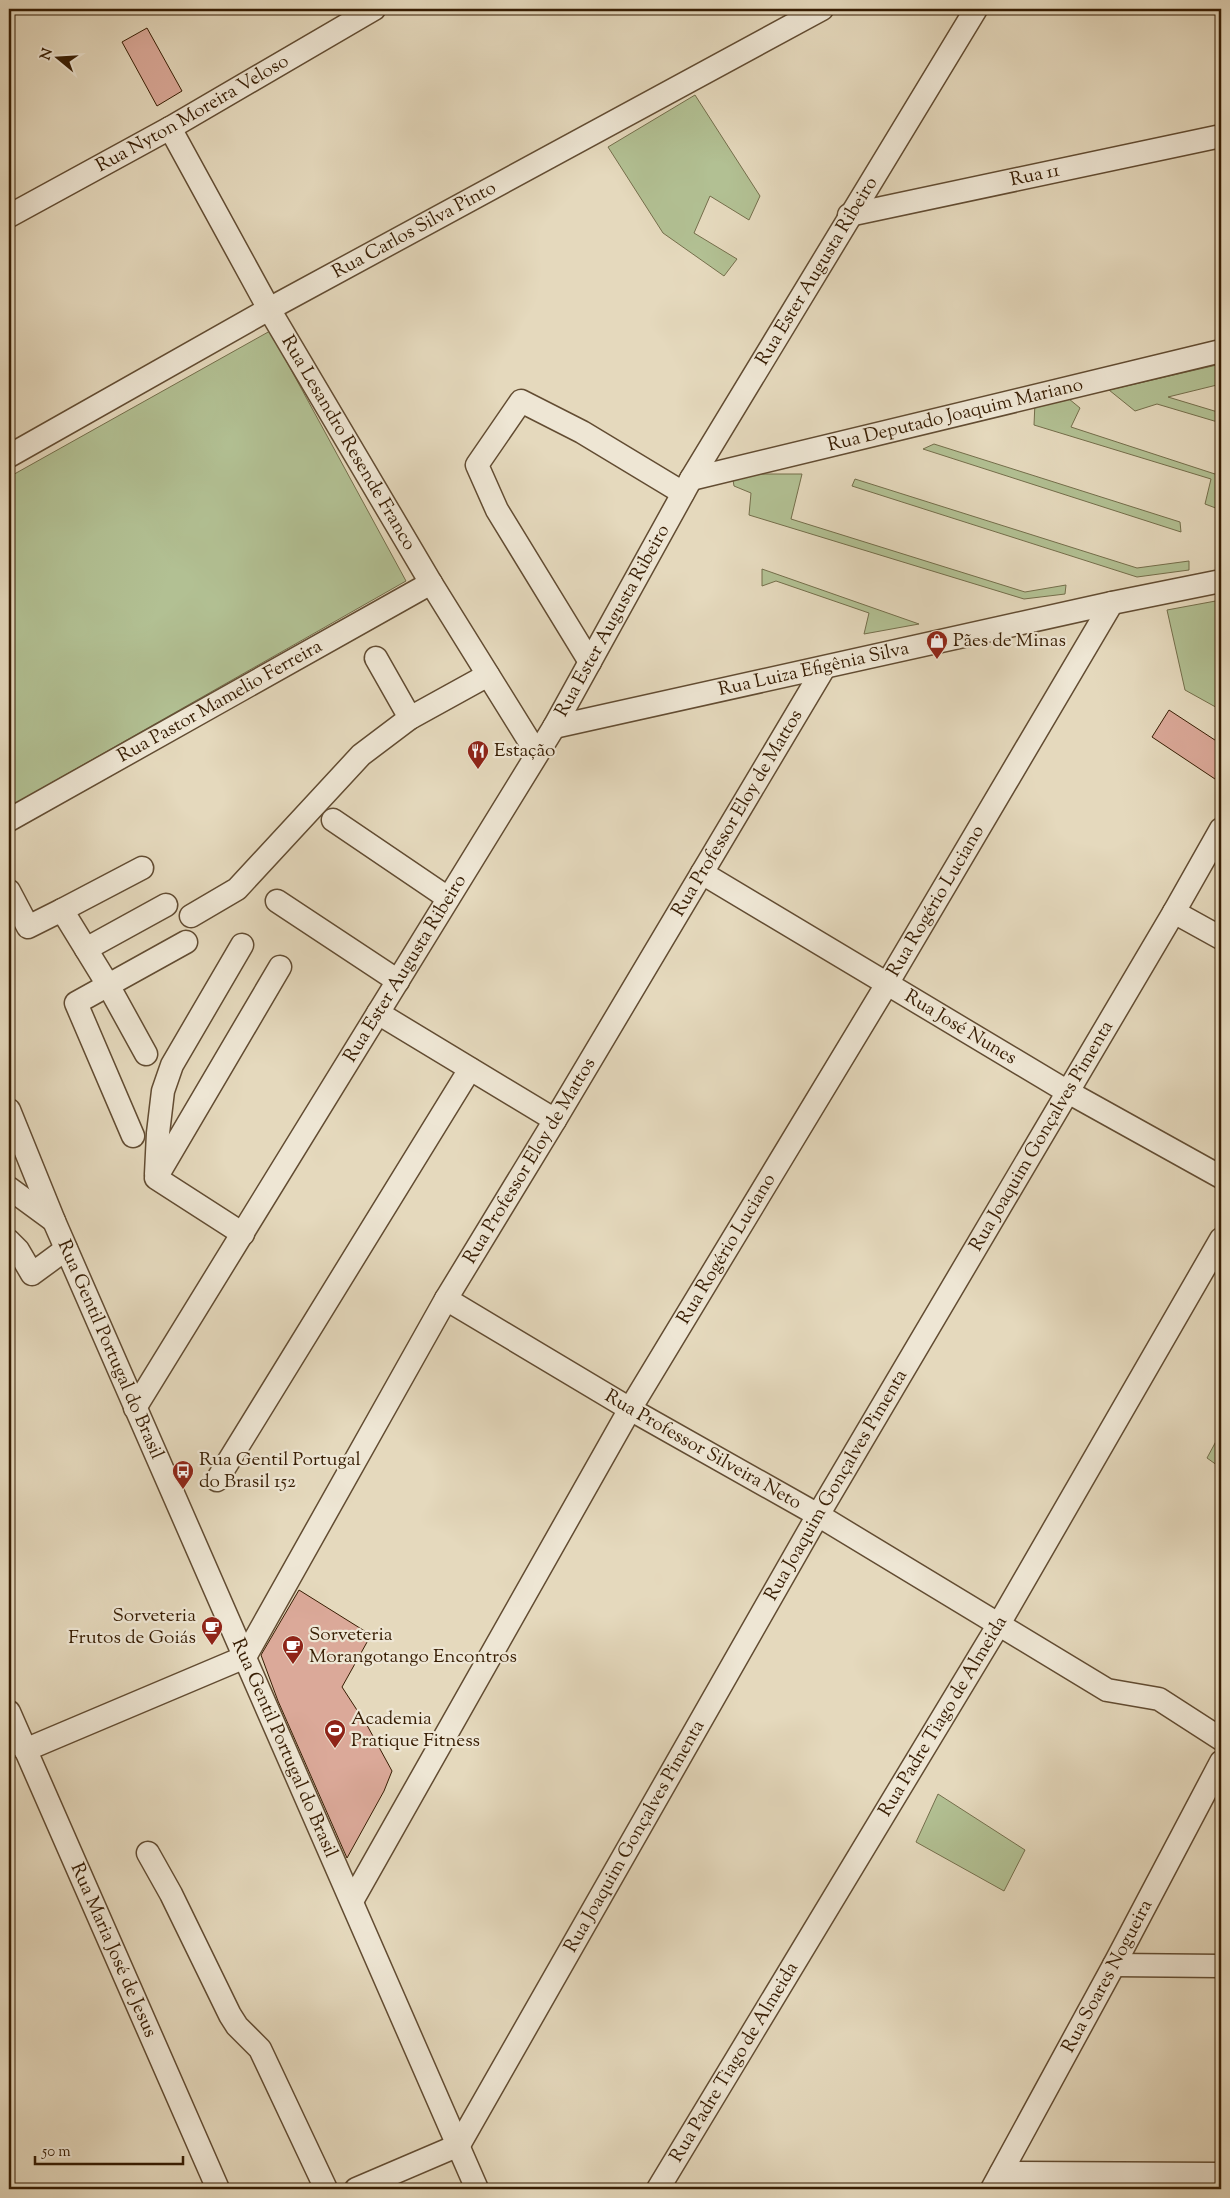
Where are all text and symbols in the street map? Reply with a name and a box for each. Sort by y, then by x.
north arrow [32,32,82,82]
text: N [36,46,59,63]
street label: Rua Nyton Moreira Veloso [91,48,294,179]
street label: Rua 11 [1008,157,1063,194]
street label: Rua Ester Augusta Ribeiro [749,172,885,371]
street label: Rua Carlos Silva Pinto [327,175,501,286]
street label: Rua Lesandro Resende Franco [274,330,422,556]
street label: Rua Deputado Joaquim Mariano [825,371,1086,459]
street label: Rua Ester Augusta Ribeiro [549,520,677,722]
place label: Pães de Minas [953,628,1066,655]
shop icon: Pães de Minas [925,629,949,660]
street label: Rua Pastor Mamelio Ferreira [113,633,327,770]
street label: Rua Luiza Efigênia Silva [716,635,912,704]
street label: Rua Professor Eloy de Mattos [665,705,810,922]
place label: Estação [494,738,555,765]
restaurant icon: Estação [466,739,490,770]
street label: Rua Rogério Luciano [881,820,991,982]
street label: Rua Ester Augusta Ribeiro [337,869,474,1068]
street label: Rua José Nunes [899,983,1022,1072]
street label: Rua Joaquim Gonçalves Pimenta [963,1016,1120,1257]
street label: Rua Professor Eloy de Mattos [457,1053,603,1269]
street label: Rua Rogério Luciano [671,1169,783,1330]
street label: Rua Gentil Portugal do Brasil [50,1235,170,1463]
street label: Rua Joaquim Gonçalves Pimenta [758,1364,915,1606]
street label: Rua Professor Silveira Neto [599,1383,806,1516]
place label: Rua Gentil Portugal do Brasil 152 [199,1447,361,1496]
bus stop icon: Rua Gentil Portugal do Brasil 152 [171,1459,195,1490]
place label: Sorveteria Frutos de Goiás [68,1603,196,1652]
street label: Rua Padre Tiago de Almeida [872,1611,1014,1822]
cafe icon: Sorveteria Frutos de Goiás [200,1615,224,1646]
place label: Sorveteria Morangotango Encontros [309,1622,517,1671]
street label: Rua Gentil Portugal do Brasil [225,1634,344,1862]
cafe icon: Sorveteria Morangotango Encontros [281,1634,305,1665]
place label: Academia Pratique Fitness [351,1706,480,1755]
street label: Rua Joaquim Gonçalves Pimenta [558,1715,712,1958]
sports icon: Academia Pratique Fitness [323,1718,347,1749]
street label: Rua Maria José de Jesus [63,1859,163,2042]
street label: Rua Soares Nogueira [1055,1895,1160,2058]
street label: Rua Padre Tiago de Almeida [664,1957,806,2168]
scale bar [35,2133,182,2165]
text: 50 m [41,2142,71,2163]

